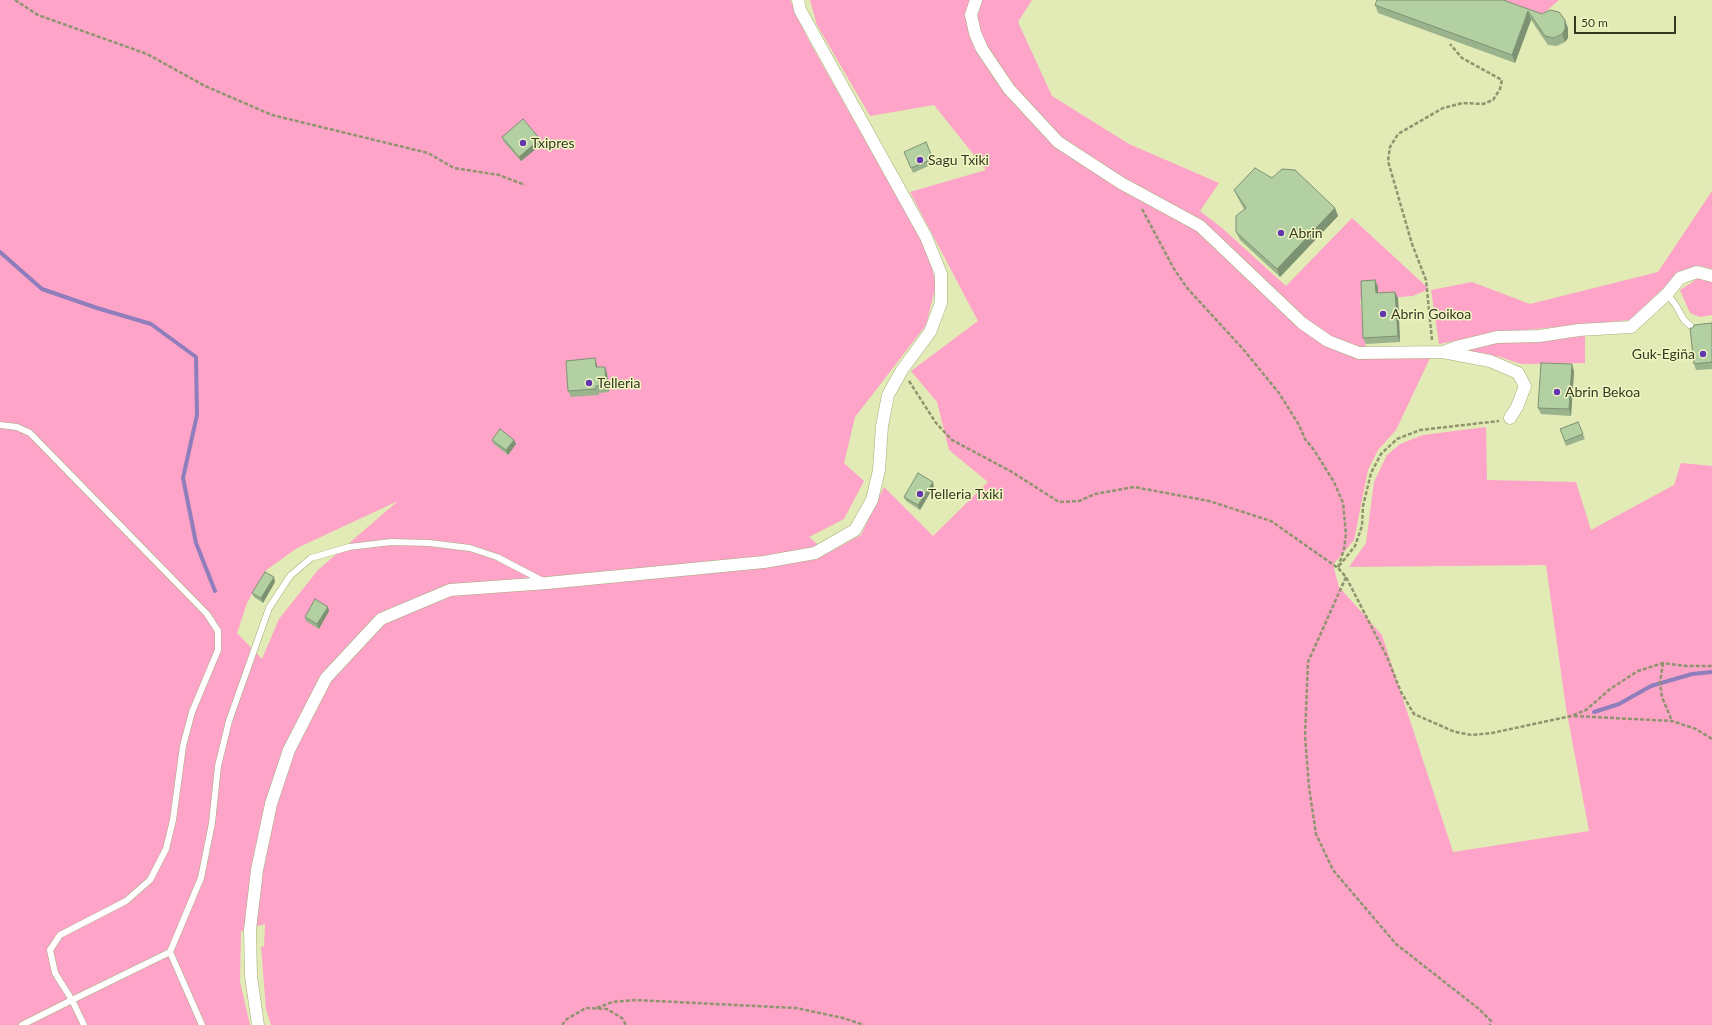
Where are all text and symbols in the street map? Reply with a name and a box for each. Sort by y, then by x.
scale bar [1576,8,1678,34]
text: 50 m [1581,15,1608,30]
place label: Txipres [531,135,574,151]
marker: Txipres [518,138,528,148]
place label: Sagu Txiki [928,152,989,168]
marker: Sagu Txiki [915,155,925,165]
place label: Abrin [1289,225,1323,241]
marker: Abrin [1276,228,1286,238]
place label: Abrin Goikoa [1391,306,1471,322]
marker: Abrin Goikoa [1378,309,1388,319]
place label: Guk-Egiña [1632,346,1695,362]
marker: Guk-Egiña [1698,349,1708,359]
place label: Telleria [597,375,640,391]
marker: Telleria [584,378,594,388]
place label: Abrin Bekoa [1565,384,1640,400]
marker: Abrin Bekoa [1552,387,1562,397]
place label: Telleria Txiki [928,486,1003,502]
marker: Telleria Txiki [915,489,925,499]

